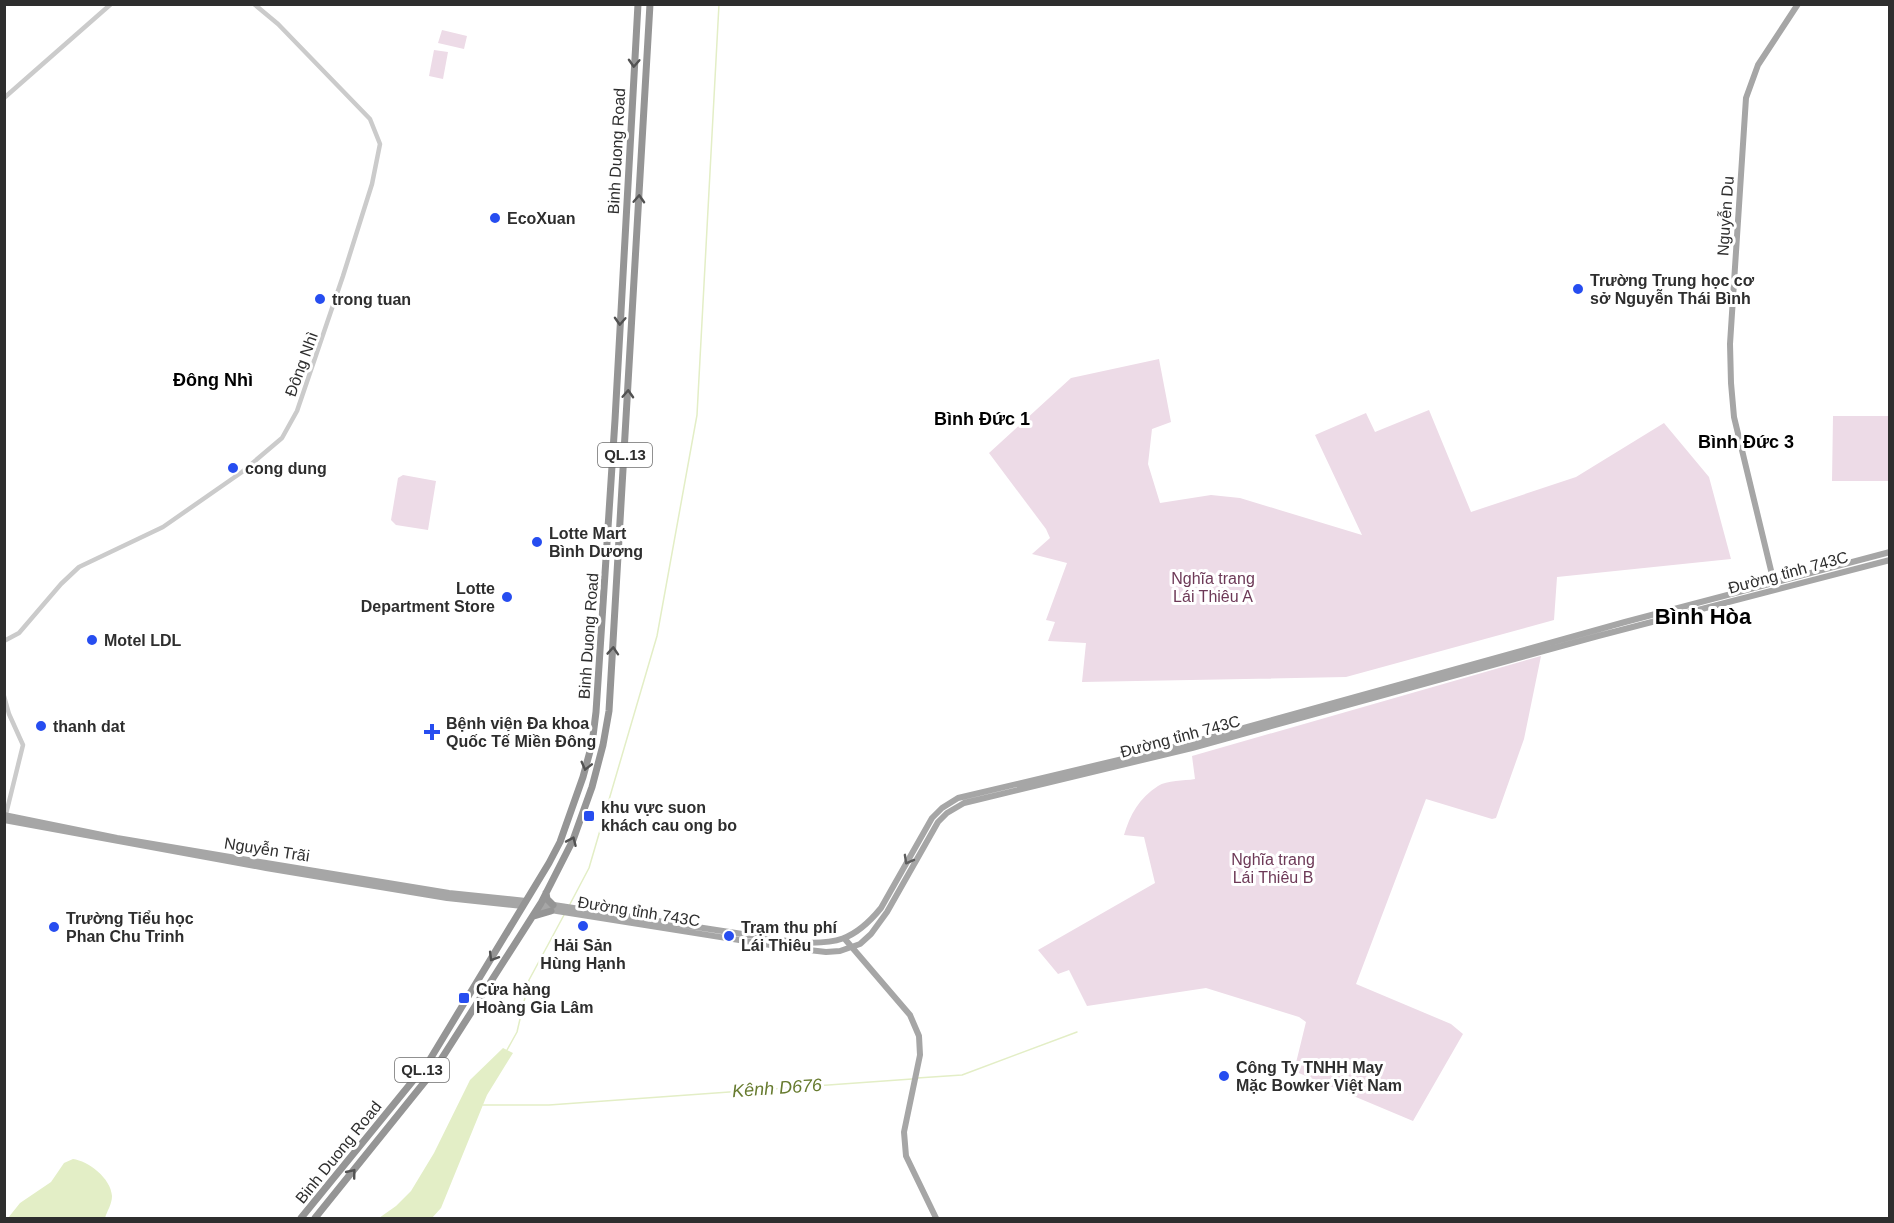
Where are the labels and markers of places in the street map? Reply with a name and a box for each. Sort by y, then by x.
place label: EcoXuan [507,210,575,227]
marker: EcoXuan [488,211,502,225]
place label: Trường Trung học cơ sở Nguyễn Thái Bình [1590,272,1755,307]
marker: Trường Trung học cơ sở Nguyễn Thái Bình [1571,282,1585,296]
place label: trong tuan [332,291,411,308]
marker: trong tuan [313,292,327,306]
place label: cong dung [245,460,327,477]
marker: cong dung [226,461,240,475]
place label: Lotte Mart Bình Dương [549,525,643,560]
marker: Lotte Mart Bình Dương [530,535,544,549]
place label: Lotte Department Store [361,580,495,615]
marker: Lotte Department Store [500,590,514,604]
place label: Motel LDL [104,632,182,649]
marker: Motel LDL [85,633,99,647]
place label: Bệnh viện Đa khoa Quốc Tế Miền Đông [446,715,596,750]
place label: thanh dat [53,718,126,735]
marker: thanh dat [34,719,48,733]
marker: Bệnh viện Đa khoa Quốc Tế Miền Đông [423,723,441,741]
place label: khu vực suon khách cau ong bo [601,799,737,834]
marker: khu vực suon khách cau ong bo [582,809,596,823]
place label: Trường Tiểu học Phan Chu Trinh [66,910,194,945]
marker: Hải Sản Hùng Hạnh [576,919,590,933]
place label: Trạm thu phí Lái Thiêu [741,919,838,954]
marker: Trường Tiểu học Phan Chu Trinh [47,920,61,934]
marker: Trạm thu phí Lái Thiêu [722,929,736,943]
place label: Hải Sản Hùng Hạnh [540,937,626,972]
place label: Cửa hàng Hoàng Gia Lâm [476,981,593,1016]
marker: Cửa hàng Hoàng Gia Lâm [457,991,471,1005]
place label: Công Ty TNHH May Mặc Bowker Việt Nam [1236,1059,1402,1094]
marker: Công Ty TNHH May Mặc Bowker Việt Nam [1217,1069,1231,1083]

